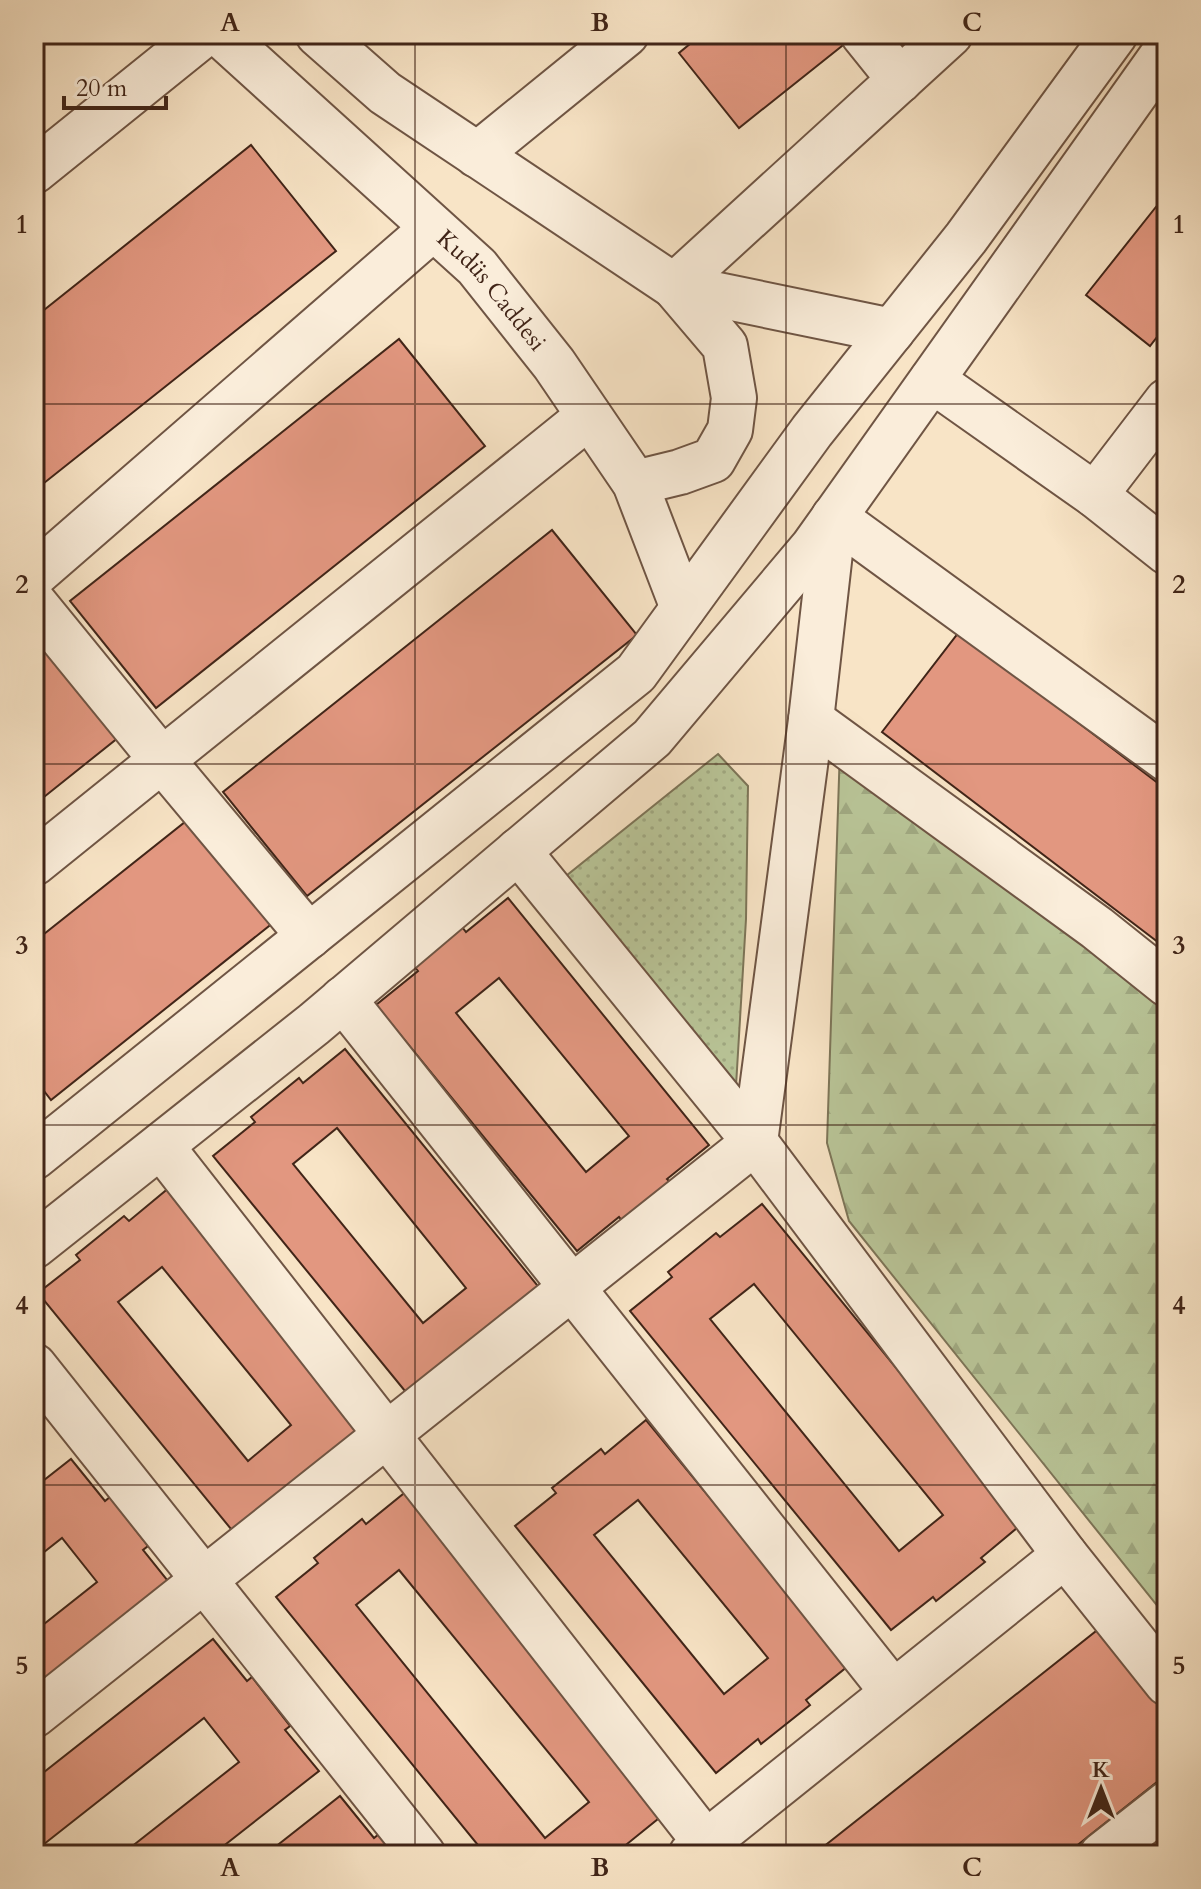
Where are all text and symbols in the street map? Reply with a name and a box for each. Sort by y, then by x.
text: A [220,5,240,40]
text: B [591,5,609,40]
text: C [962,5,982,40]
scale bar [64,60,166,110]
text: 20 m [76,72,128,105]
text: 1 [15,207,29,242]
text: 1 [1172,207,1186,242]
street label: Kudüs Caddesi [430,222,554,358]
text: 2 [15,567,29,602]
text: 2 [1172,567,1186,602]
text: 3 [15,928,29,963]
text: 3 [1172,928,1186,963]
text: 4 [15,1288,29,1323]
text: 4 [1172,1288,1186,1323]
text: 5 [15,1648,29,1683]
text: 5 [1172,1648,1186,1683]
north arrow [1061,1749,1141,1829]
text: K [1092,1755,1110,1785]
text: A [220,1850,240,1885]
text: B [591,1850,609,1885]
text: C [962,1850,982,1885]

